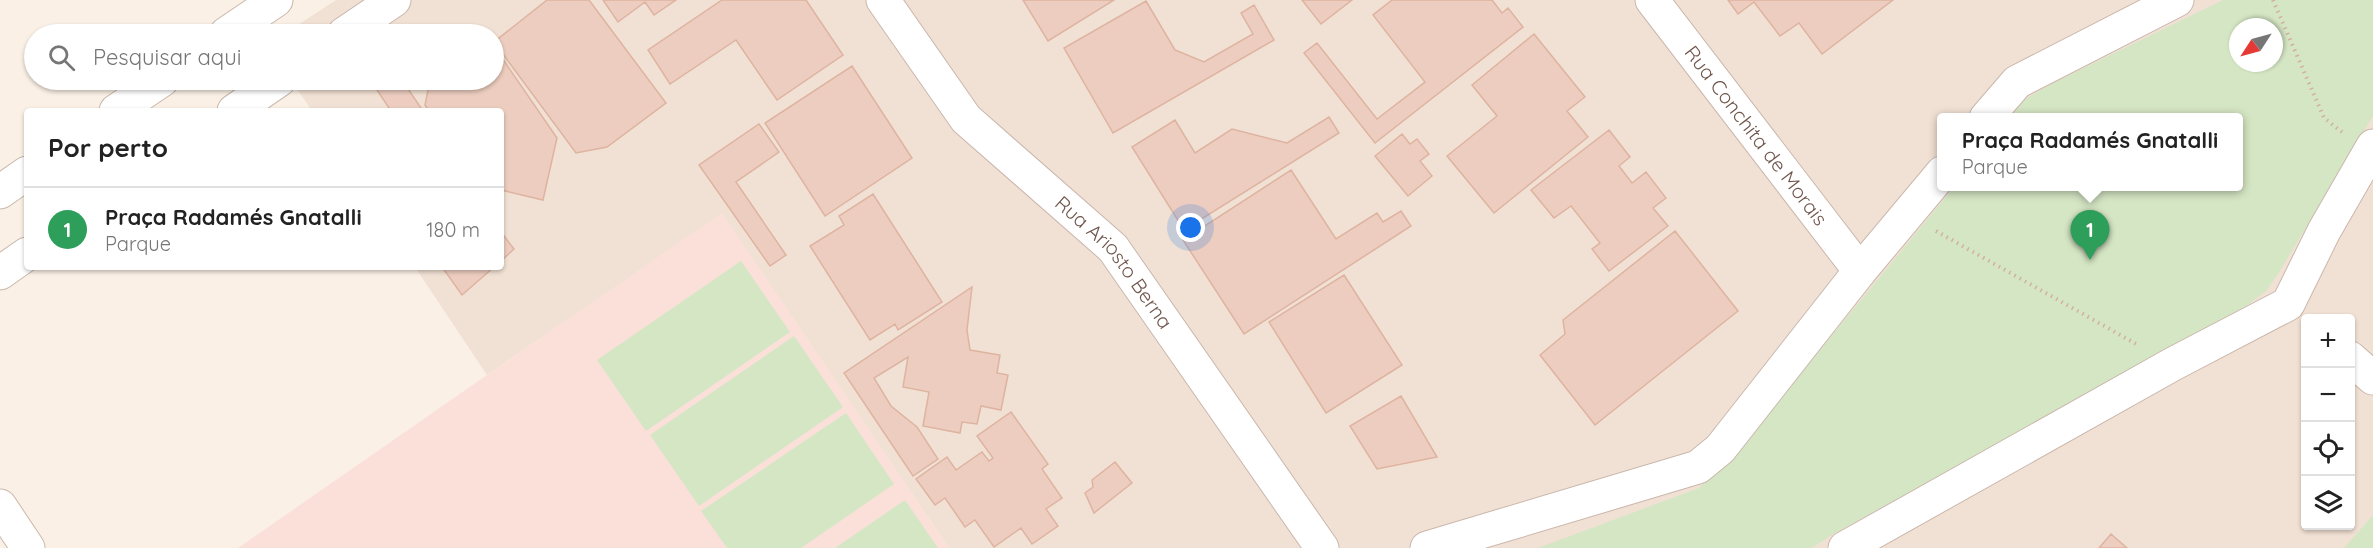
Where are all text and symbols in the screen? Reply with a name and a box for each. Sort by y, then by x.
north arrow [2229,18,2283,72]
search box [24,24,504,90]
street label: Rua Conchita de Morais [1680,40,1833,230]
icon: search [45,41,78,74]
text: Pesquisar aqui [93,43,241,71]
popup [1937,113,2243,191]
text: Praça Radamés Gnatalli [1962,126,2218,154]
text: Por perto [48,131,168,164]
text: Parque [1962,154,2028,179]
street label: Rua Ariosto Berna [1050,190,1178,333]
text: Praça Radamés Gnatalli [105,203,362,231]
pin: 1 [2070,210,2110,260]
your location [1176,213,1205,242]
text: 1 [64,217,71,242]
text: 180 m [426,217,480,242]
text: Parque [105,231,171,256]
map controls [2301,314,2355,530]
button: + [2301,314,2355,368]
button: − [2301,368,2355,422]
button: locate [2301,422,2355,476]
button: layers [2301,476,2355,530]

